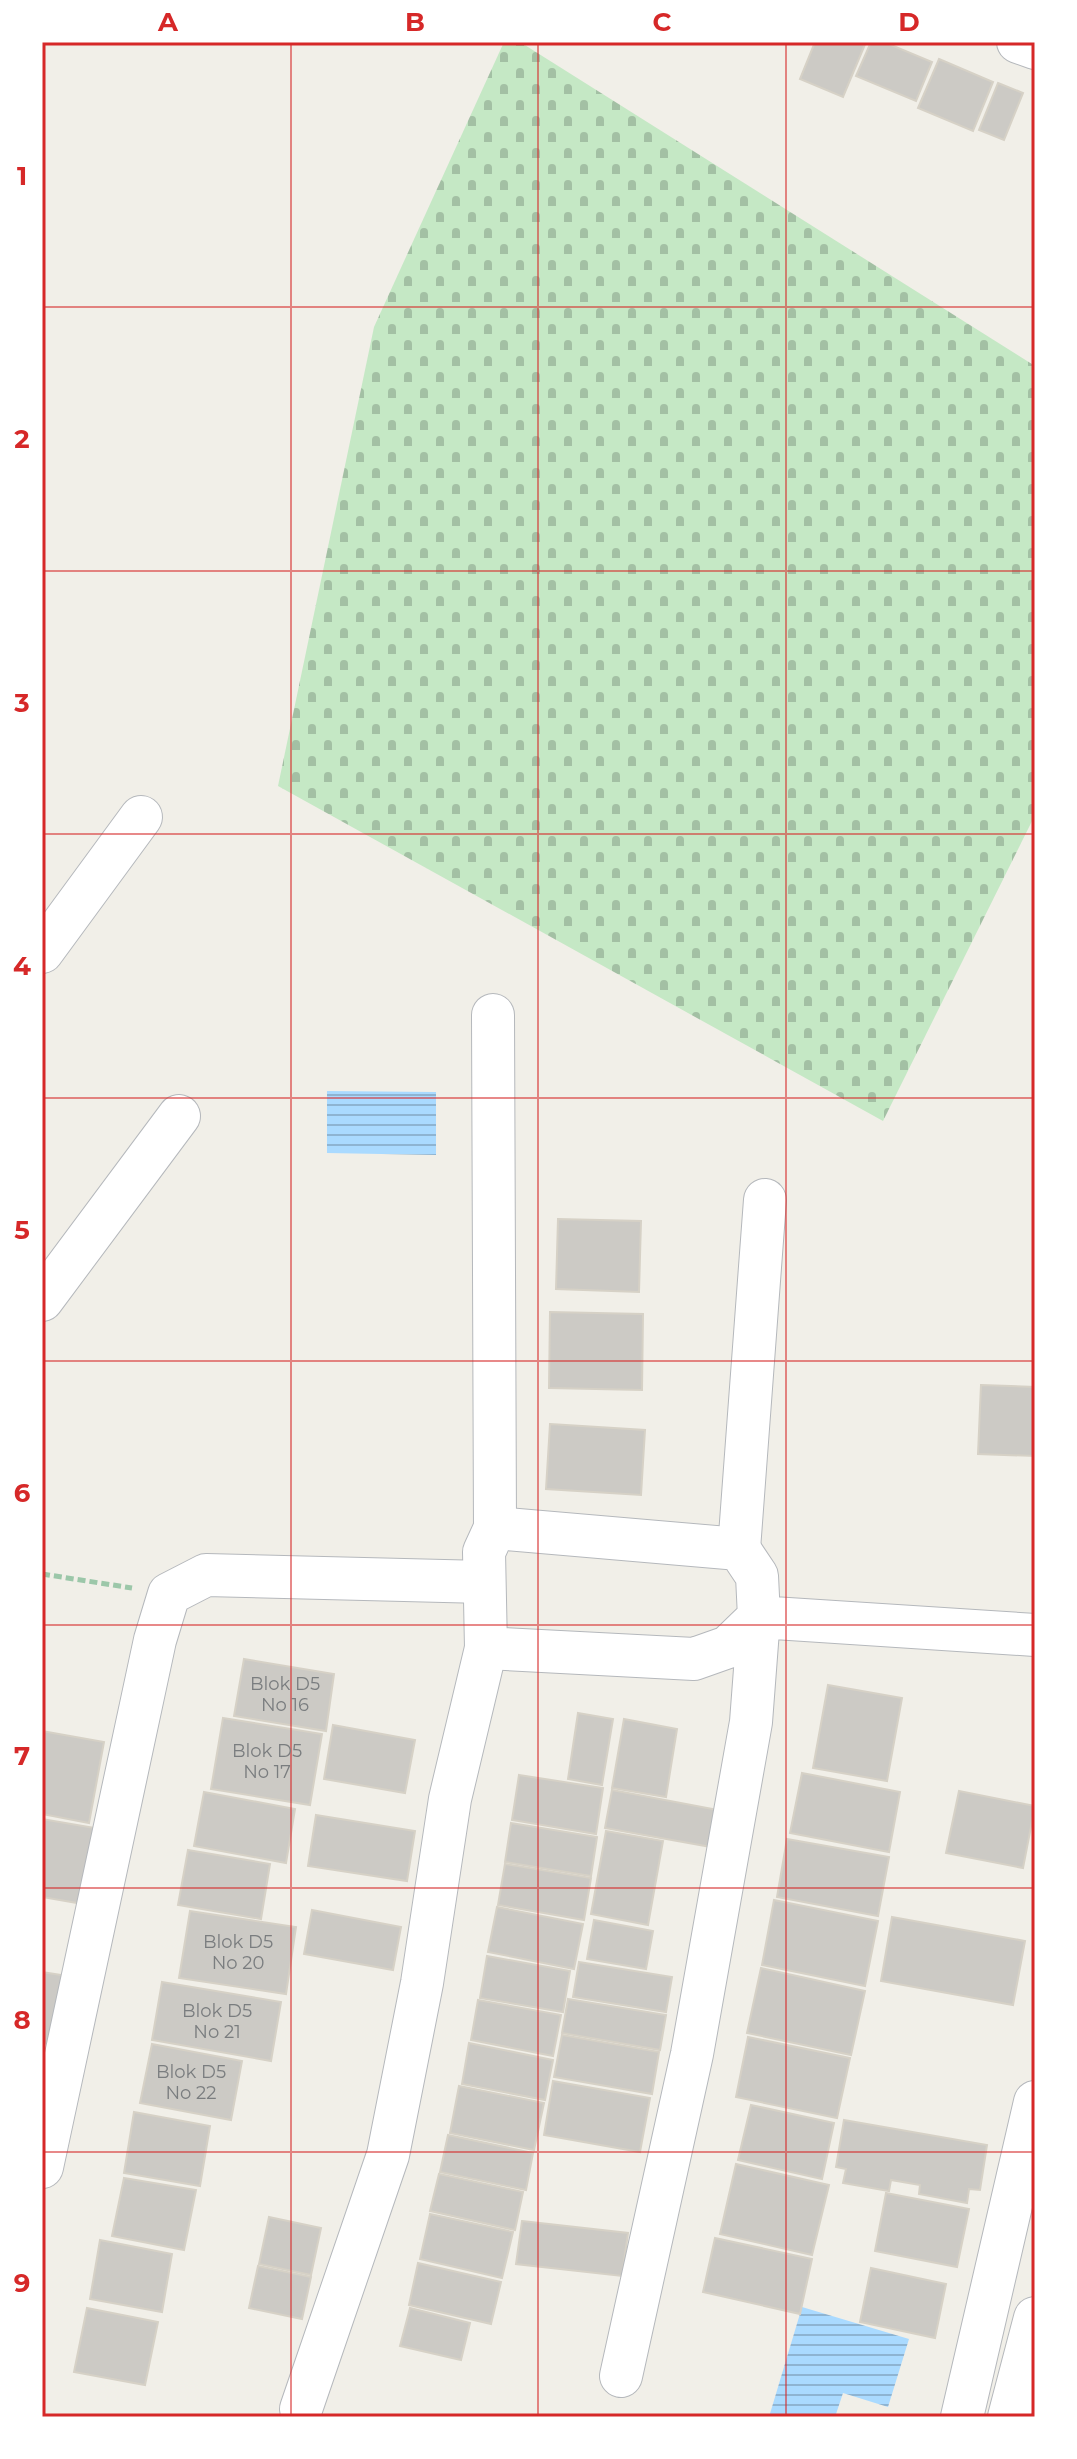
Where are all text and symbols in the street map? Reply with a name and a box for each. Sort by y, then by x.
text: A [157,6,179,38]
text: B [405,6,425,38]
text: C [653,6,672,38]
text: D [898,6,920,38]
text: 1 [17,160,27,192]
text: 2 [14,423,30,455]
text: 3 [13,687,30,719]
text: 4 [13,950,31,982]
text: 5 [14,1214,30,1246]
text: 6 [14,1477,31,1509]
house number: Blok D5 No 16 [250,1673,320,1716]
text: 7 [14,1740,30,1772]
house number: Blok D5 No 17 [232,1740,302,1783]
house number: Blok D5 No 20 [203,1931,273,1974]
house number: Blok D5 No 21 [182,2000,252,2043]
text: 8 [13,2004,31,2036]
house number: Blok D5 No 22 [156,2061,226,2104]
text: 9 [14,2267,30,2299]

